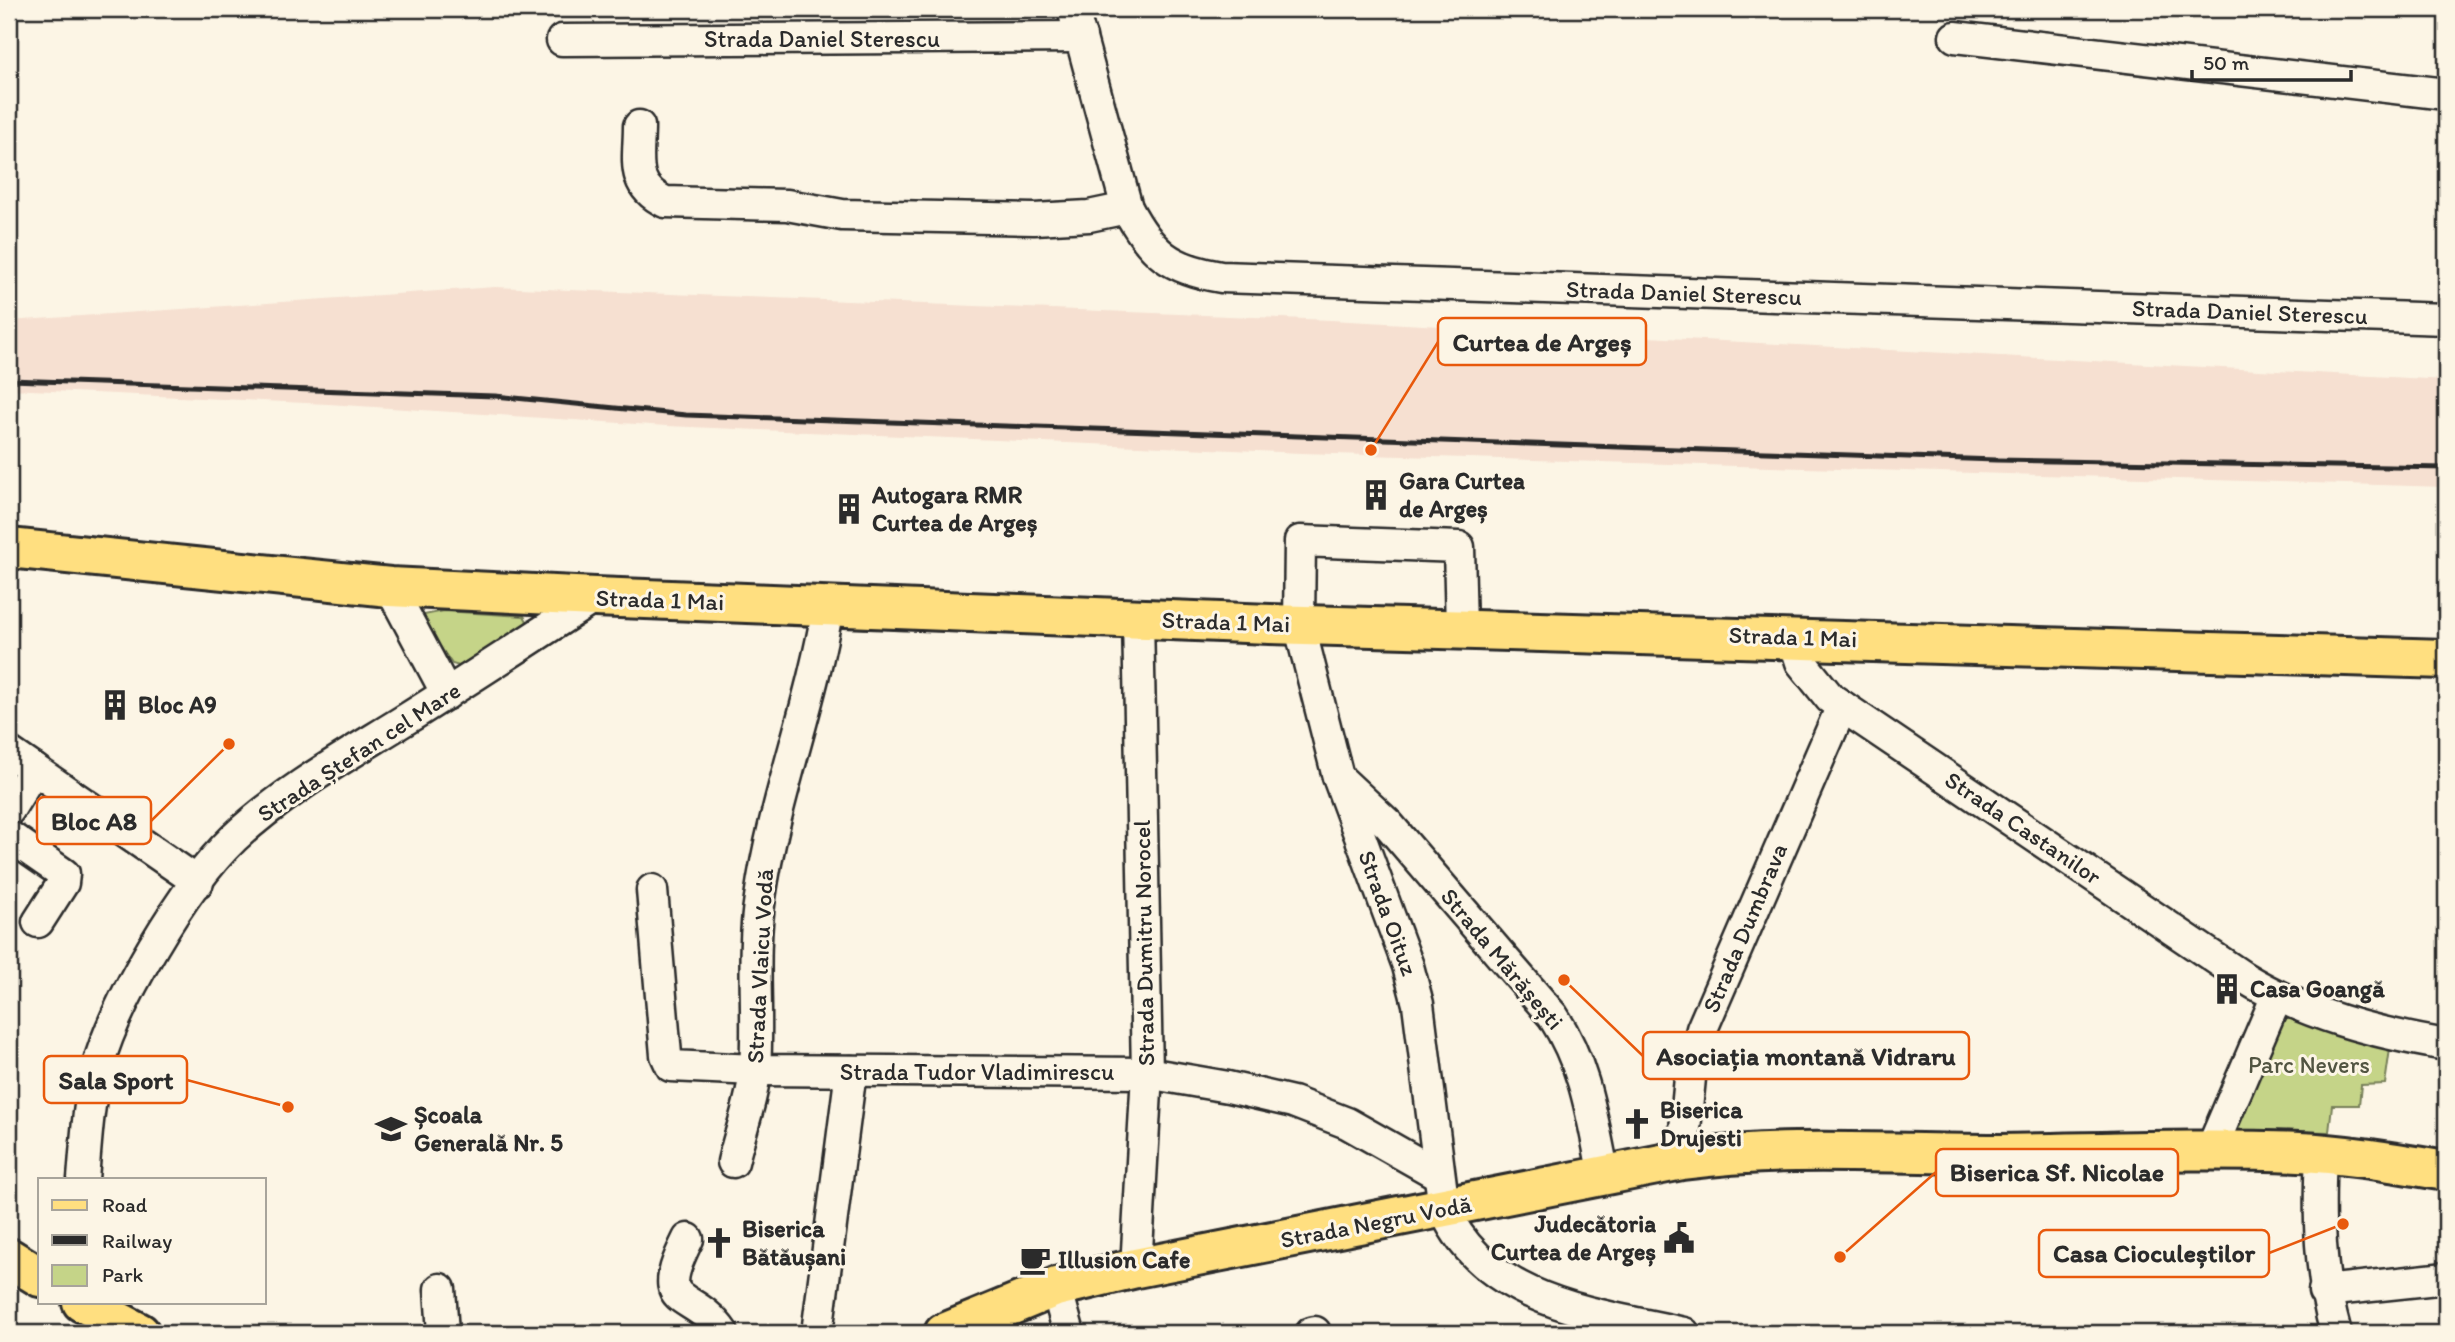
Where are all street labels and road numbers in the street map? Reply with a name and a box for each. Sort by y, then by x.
street label: Strada Daniel Sterescu [704,24,940,53]
street label: Strada Daniel Sterescu [1566,274,1802,311]
street label: Strada Daniel Sterescu [2132,293,2368,330]
street label: Strada 1 Mai [595,583,725,616]
street label: Strada 1 Mai [1161,605,1291,638]
street label: Strada 1 Mai [1728,620,1858,653]
street label: Strada Ștefan cel Mare [252,675,466,828]
street label: Strada Castanilor [1940,765,2107,891]
street label: Strada Dumitru Norocel [1127,819,1160,1066]
street label: Strada Dumbrava [1696,839,1793,1017]
street label: Strada Oituz [1352,846,1425,979]
street label: Strada Vlaicu Vodă [740,867,779,1064]
street label: Strada Mărășești [1435,882,1570,1035]
street label: Strada Tudor Vladimirescu [840,1057,1114,1086]
street label: Strada Negru Vodă [1278,1189,1474,1254]

